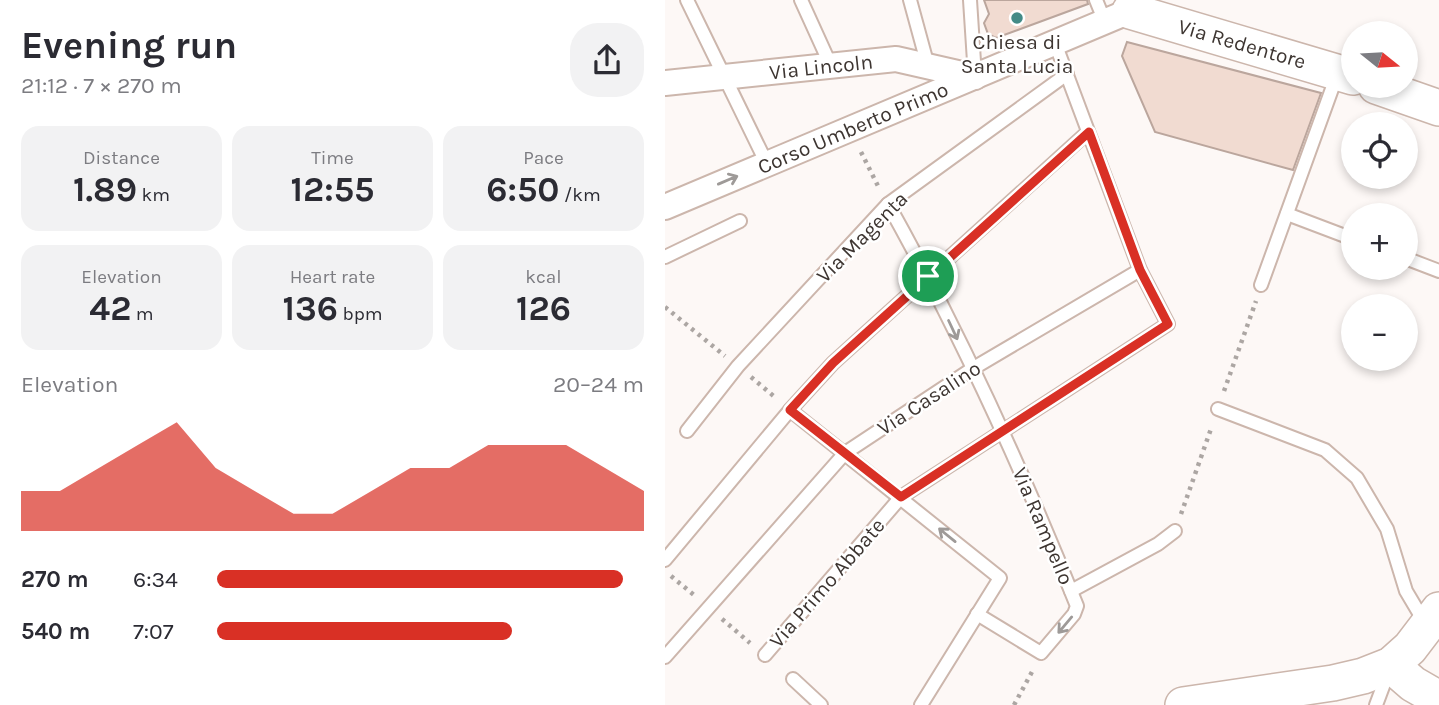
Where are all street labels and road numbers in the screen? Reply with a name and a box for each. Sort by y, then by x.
street label: Via Redentore [1175,14,1309,74]
street label: Via Lincoln [768,50,874,84]
street label: Corso Umberto Primo [754,77,952,179]
street label: Via Magenta [812,187,912,287]
street label: Via Casalino [873,356,985,440]
street label: Via Rampello [1008,464,1078,588]
street label: Via Primo Abbate [764,513,890,653]

